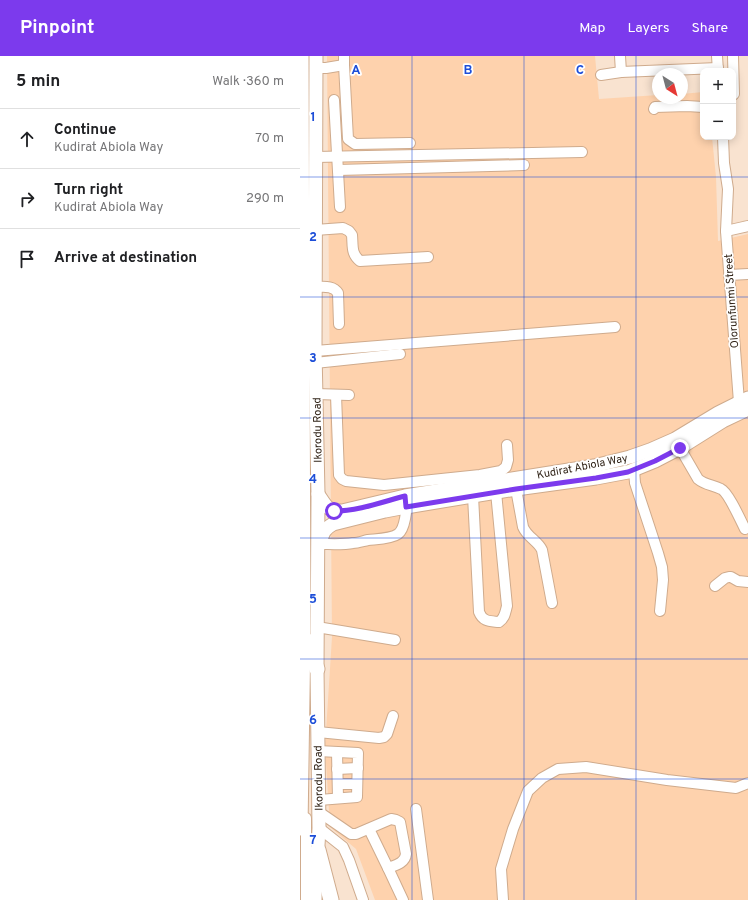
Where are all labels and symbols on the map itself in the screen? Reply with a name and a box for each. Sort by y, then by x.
text: A [351,63,361,79]
text: B [464,63,473,79]
text: C [576,63,584,79]
north arrow [652,68,688,104]
text: 1 [310,110,316,126]
text: 2 [309,230,317,246]
street label: Olorunfunmi Street [722,253,742,349]
text: 3 [309,351,317,367]
street label: Ikorodu Road [310,397,326,463]
route end [671,439,689,457]
street label: Kudirat Abiola Way [535,451,629,483]
text: 4 [309,472,317,488]
route start [325,502,343,520]
text: 5 [309,592,317,608]
text: 6 [309,713,317,729]
street label: Ikorodu Road [311,745,327,811]
text: 7 [310,833,317,849]

